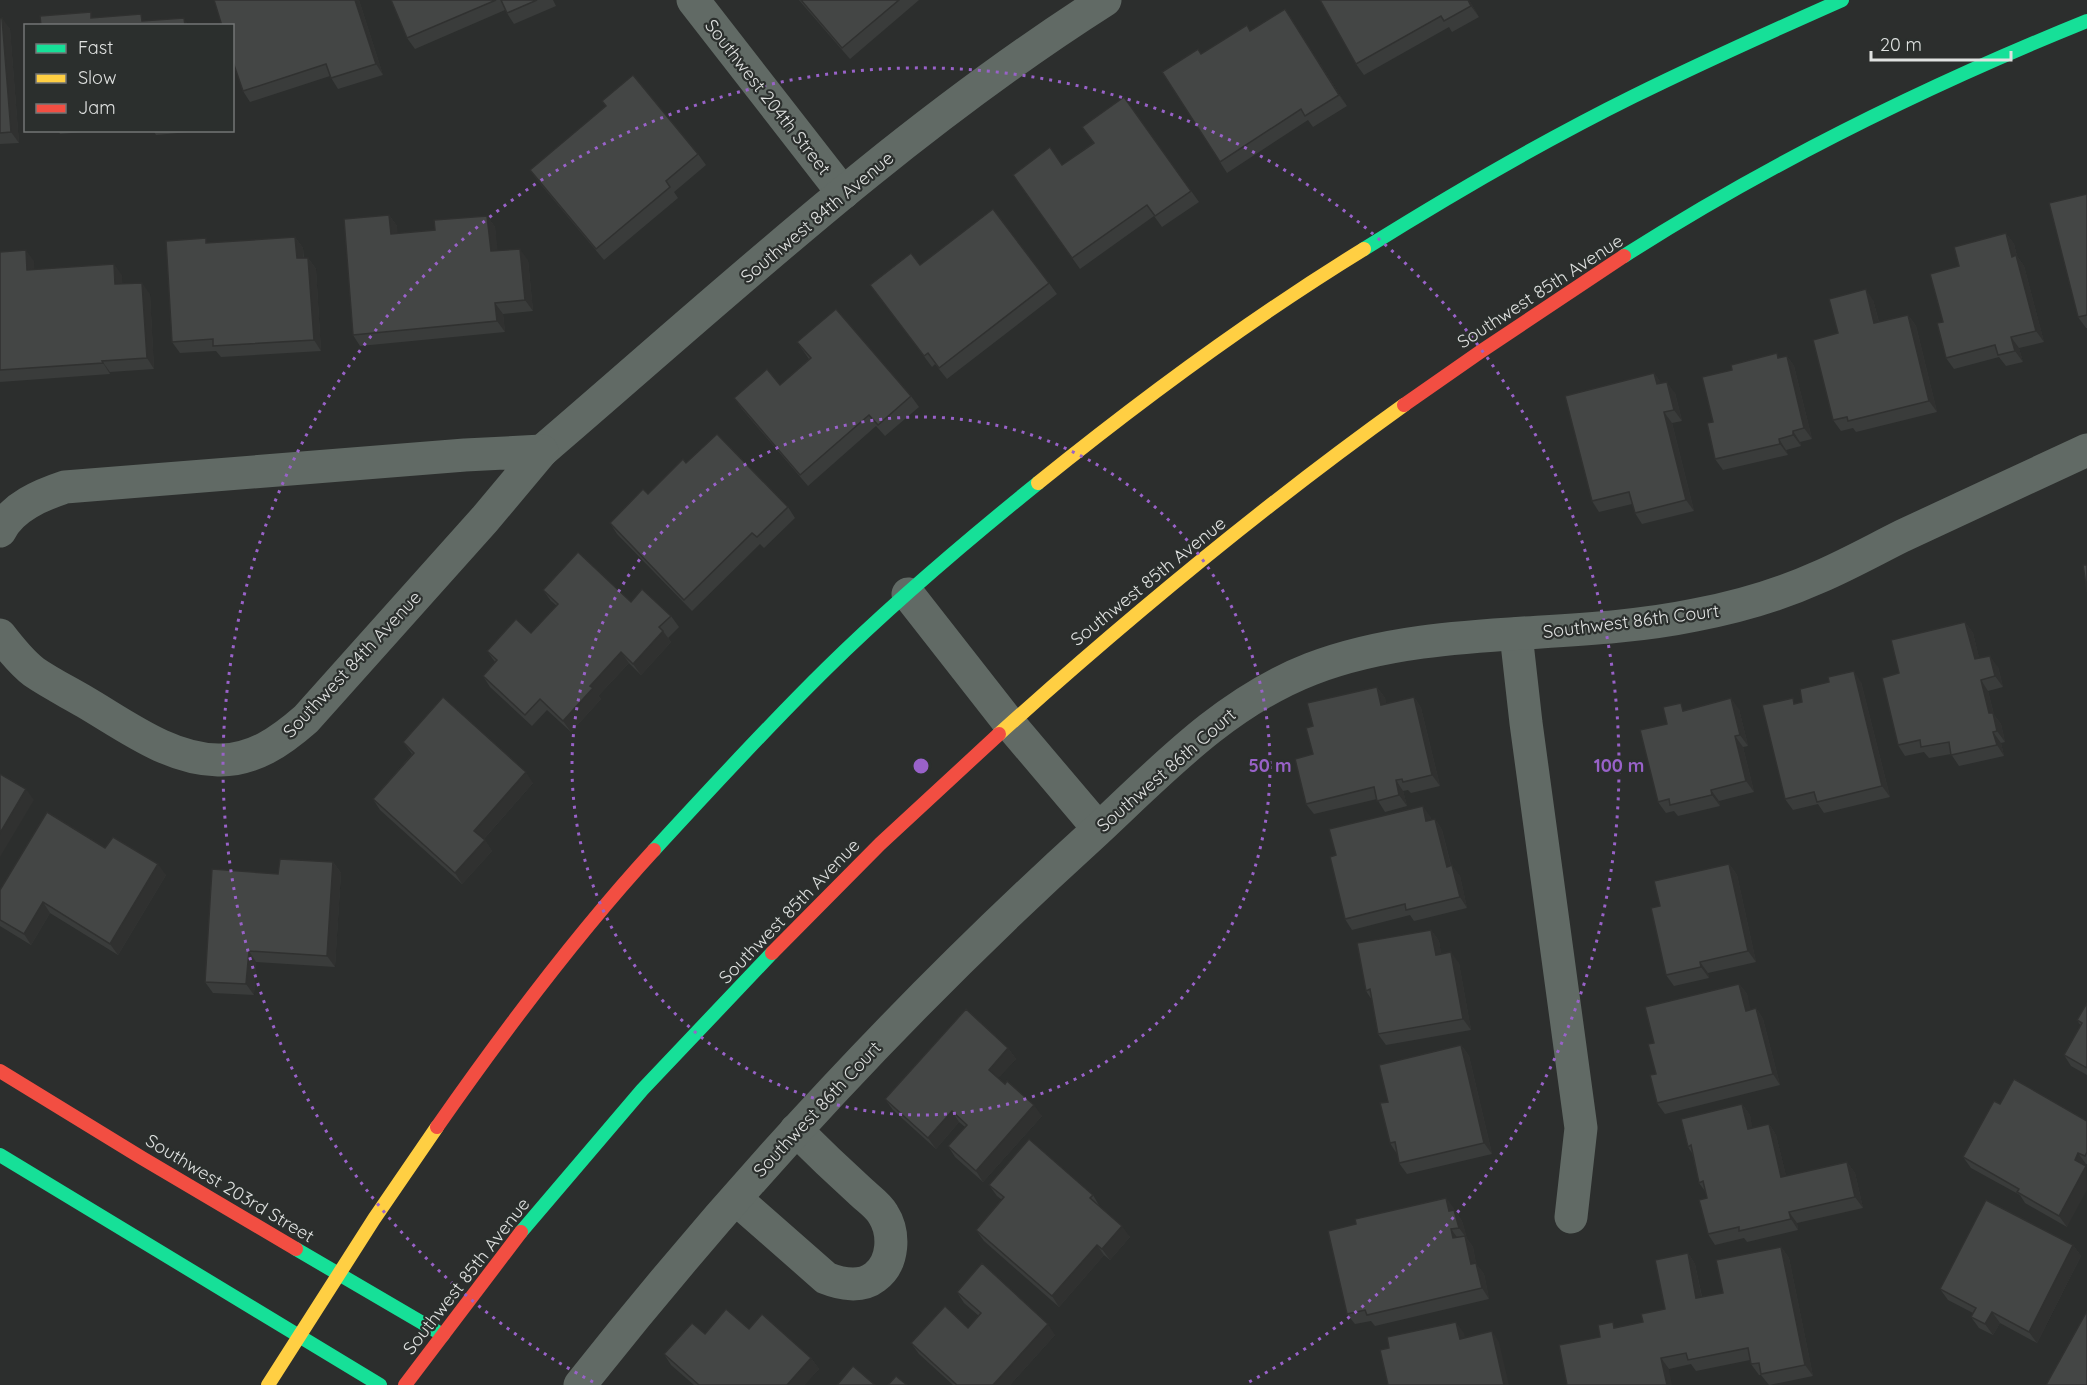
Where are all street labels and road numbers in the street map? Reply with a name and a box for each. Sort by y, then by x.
street label: Southwest 204th Street [700,15,836,179]
street label: Southwest 84th Avenue [736,146,898,288]
street label: Southwest 85th Avenue [1453,229,1627,353]
street label: Southwest 85th Avenue [1066,511,1230,651]
street label: Southwest 84th Avenue [278,586,426,742]
street label: Southwest 86th Court [1542,599,1720,643]
street label: Southwest 86th Court [1092,703,1240,837]
street label: Southwest 85th Avenue [714,834,864,988]
street label: Southwest 86th Court [748,1036,886,1182]
street label: Southwest 203rd Street [142,1129,318,1247]
street label: Southwest 85th Avenue [398,1193,534,1359]

